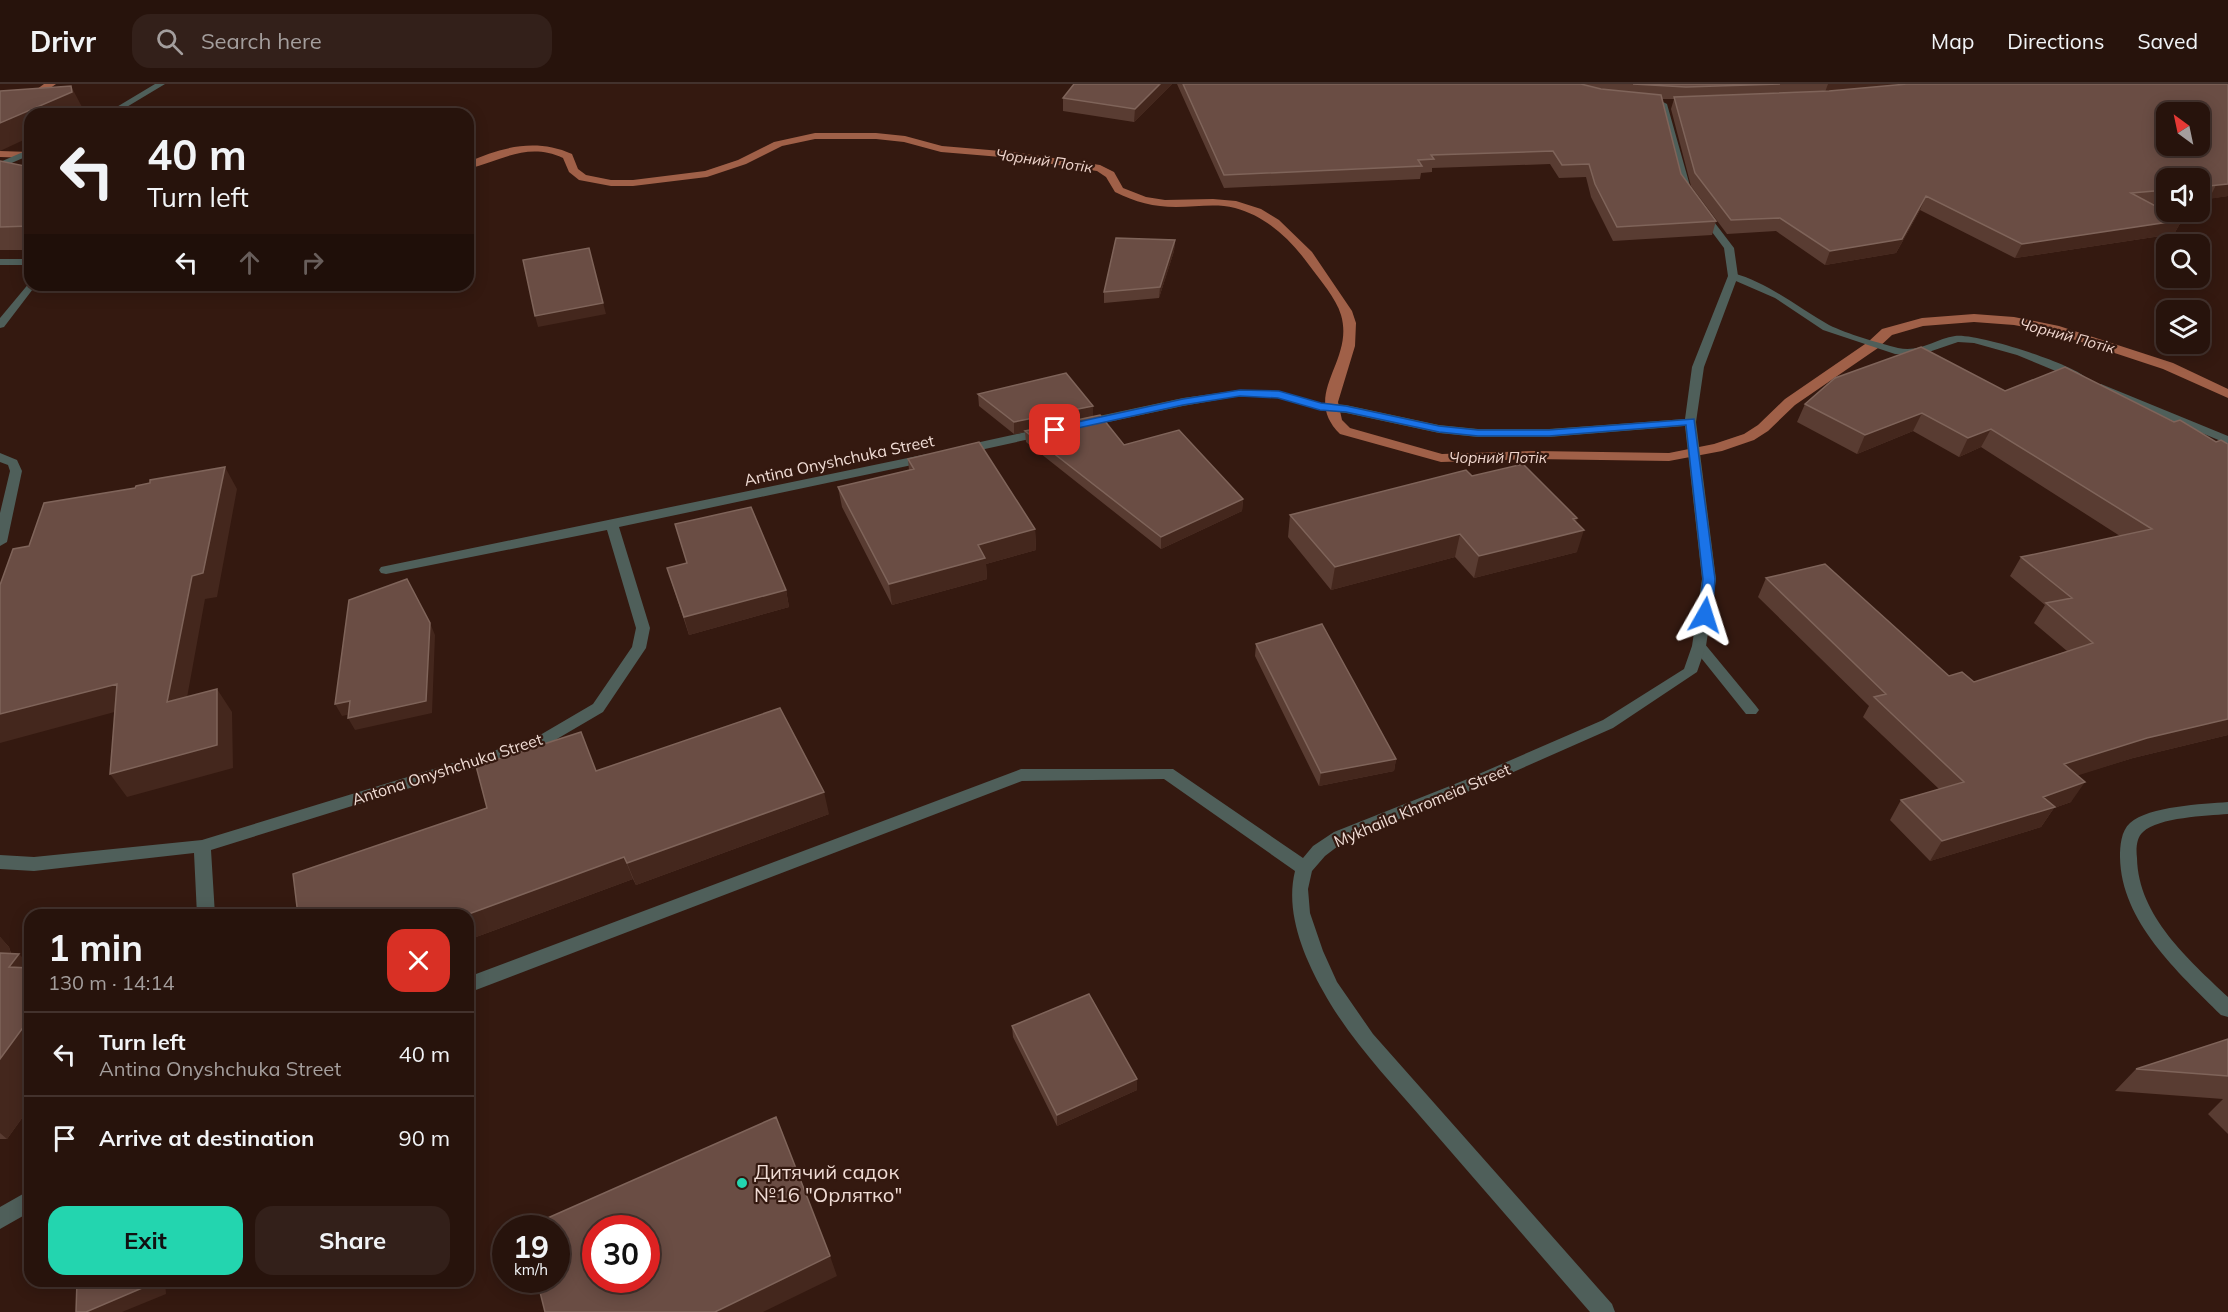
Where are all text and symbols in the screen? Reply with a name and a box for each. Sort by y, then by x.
search box [132,14,552,68]
text: Drivr [30,24,96,59]
icon: search [153,25,186,58]
text: Search here [201,27,322,55]
text: Map [1931,28,1974,54]
text: Directions [2007,28,2104,54]
text: Saved [2137,28,2198,54]
north arrow [2156,102,2210,156]
map controls [2156,102,2210,354]
text: 40 m [147,128,247,181]
icon: left [48,132,126,210]
water label: Чорний Потік [994,144,1095,177]
button: sound [2156,168,2210,222]
text: Turn left [147,180,249,214]
button: search [2156,234,2210,288]
icon: left [170,246,203,279]
icon: ahead [233,246,266,279]
icon: right [296,246,329,279]
button: layers [2156,300,2210,354]
water label: Чорний Потік [2017,314,2118,358]
pin [1029,404,1080,455]
icon: arrive [1038,413,1071,446]
street label: Antina Onyshchuka Street [742,430,936,490]
water label: Чорний Потік [1449,448,1548,467]
position arrow [1673,583,1737,647]
street label: Antona Onyshchuka Street [349,729,545,809]
street label: Mykhaila Khromeia Street [1331,759,1514,851]
text: 1 min [48,925,143,970]
button: close [387,929,450,992]
text: 130 m · 14:14 [48,970,174,995]
text: Turn left [99,1028,186,1056]
icon: left [48,1038,81,1071]
text: 40 m [399,1040,450,1068]
text: Antina Onyshchuka Street [99,1056,341,1081]
icon: arrive [48,1122,81,1155]
text: Arrive at destination [99,1124,314,1152]
text: 90 m [399,1124,450,1152]
place label: Дитячий садок №16 "Орлятко" [754,1159,902,1207]
marker: Дитячий садок №16 "Орлятко" [735,1176,749,1190]
button: Exit [48,1206,243,1275]
button: Share [255,1206,450,1275]
speed limit sign: 30 [582,1215,660,1293]
text: 19 [513,1228,549,1266]
text: km/h [514,1260,548,1279]

